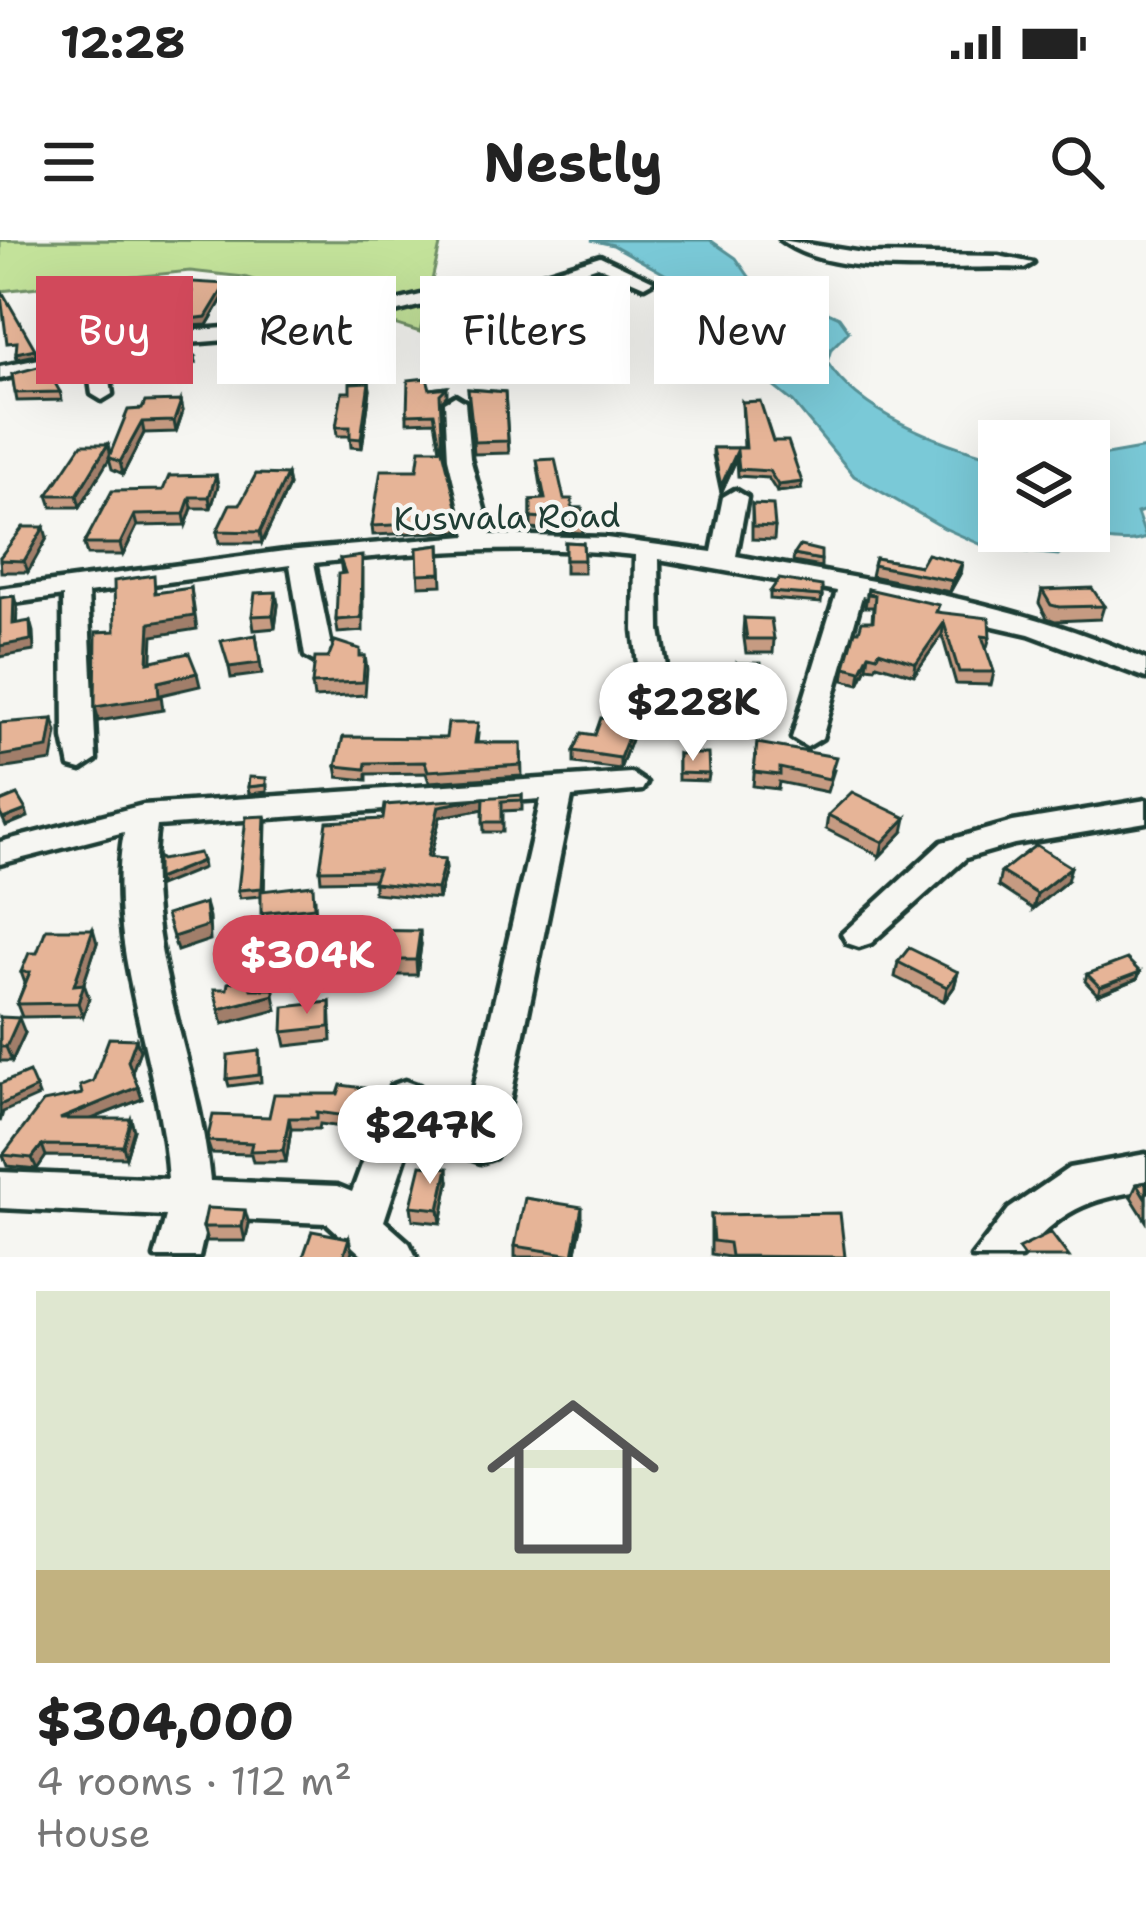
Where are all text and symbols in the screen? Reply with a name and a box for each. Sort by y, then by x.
text: 12:28 [60,12,186,72]
text: Nestly [483,126,663,198]
icon: menu [36,129,102,195]
icon: search [1044,129,1110,195]
chip: Buy [36,276,193,384]
chip: Rent [217,276,396,384]
chip: Filters [420,276,630,384]
chip: New [654,276,829,384]
map controls [978,420,1110,552]
button: layers [978,420,1110,552]
street label: Kuswala Road [393,493,621,541]
pin: $228K [609,662,777,764]
text: $228K [626,675,760,727]
pin: $304K [223,915,391,1017]
text: $304K [240,928,374,980]
pin: $247K [346,1085,514,1187]
text: $247K [364,1098,496,1150]
icon: home [465,1369,681,1585]
text: $304,000 [36,1687,294,1755]
text: 4 rooms · 112 m² [36,1755,352,1807]
text: House [36,1807,151,1859]

